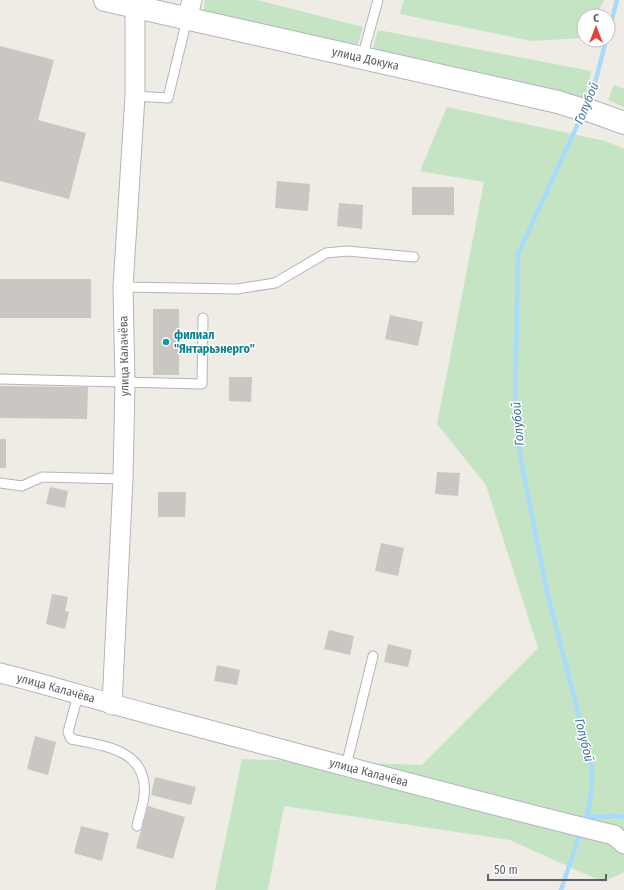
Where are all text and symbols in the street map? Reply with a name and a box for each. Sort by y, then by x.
north arrow [576,8,616,48]
text: С [593,12,599,25]
street label: улица Докука [331,44,400,73]
water label: Голубой [571,80,602,126]
street label: улица Калачёва [116,315,132,397]
place label: филиал "Янтарьэнерго" [174,328,255,356]
marker: филиал "Янтарьэнерго" [161,337,171,347]
water label: Голубой [508,401,527,447]
street label: улица Калачёва [15,671,97,706]
water label: Голубой [572,717,597,764]
street label: улица Калачёва [328,755,410,790]
scale bar [488,856,606,882]
text: 50 m [494,863,518,877]

